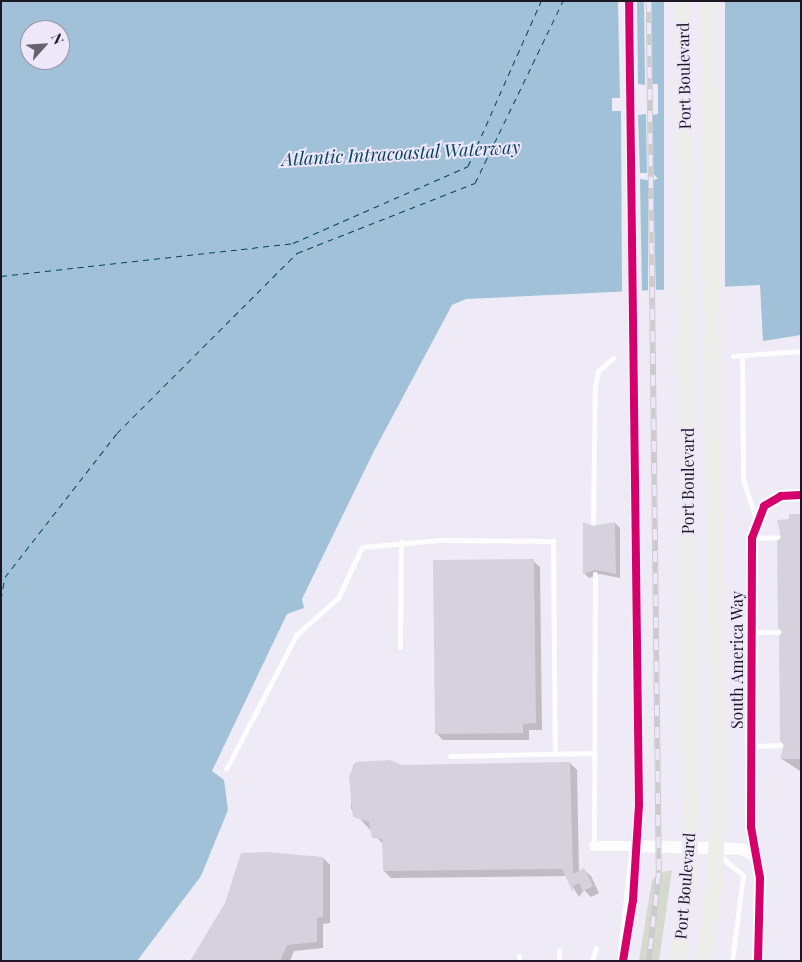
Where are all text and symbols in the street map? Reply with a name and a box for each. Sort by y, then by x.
north arrow [20,20,70,70]
street label: Port Boulevard [673,22,695,130]
text: N [47,30,69,47]
water label: Atlantic Intracoastal Waterway [281,136,521,170]
street label: Port Boulevard [678,428,698,534]
street label: South America Way [727,590,747,730]
street label: Port Boulevard [671,832,699,940]

